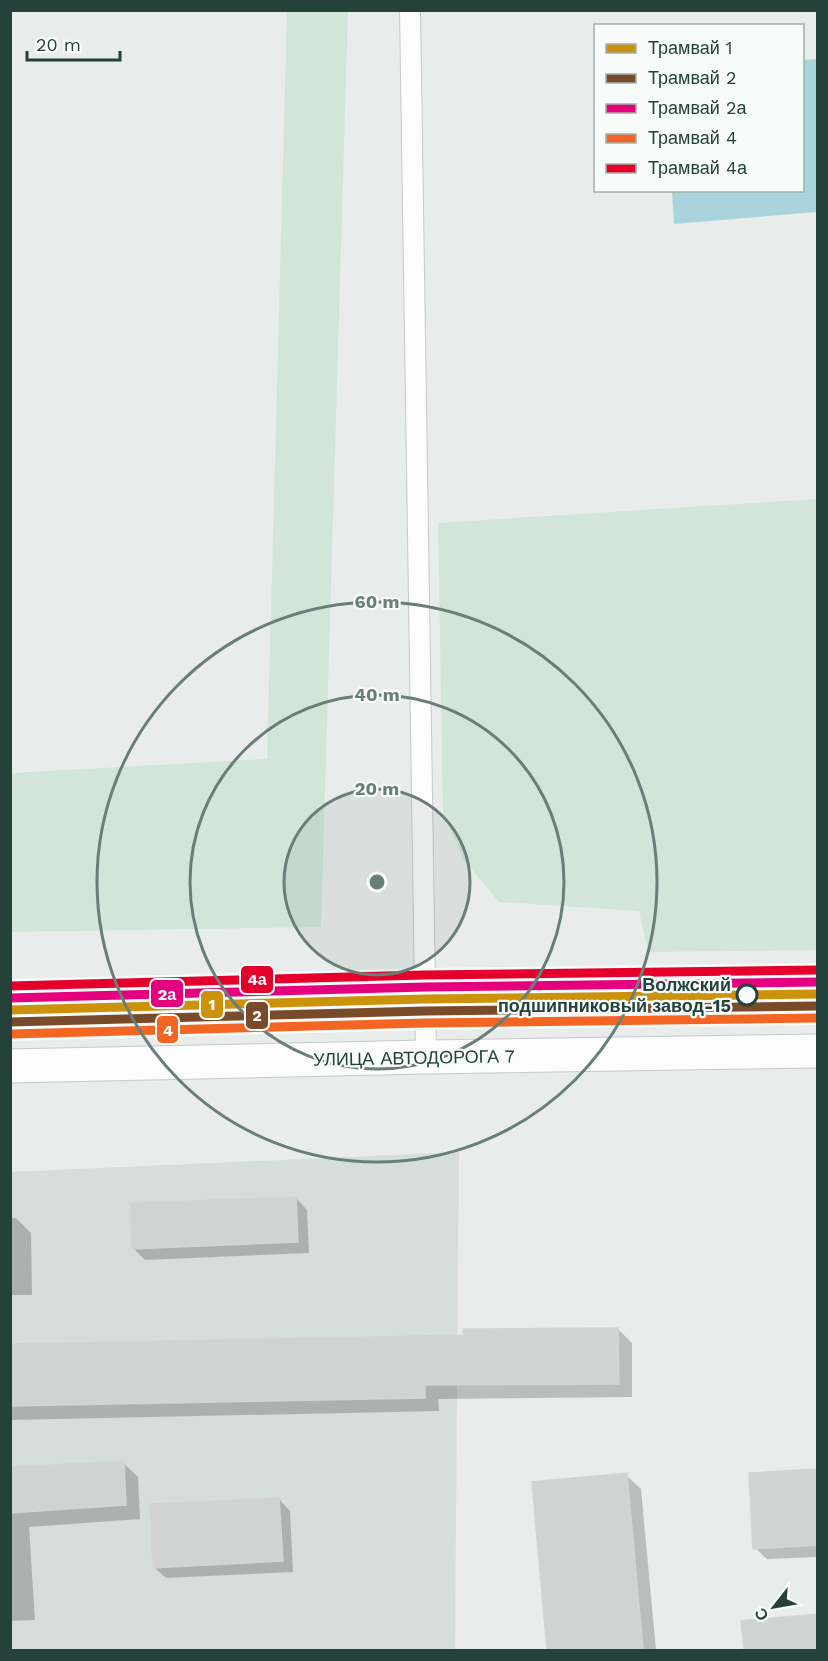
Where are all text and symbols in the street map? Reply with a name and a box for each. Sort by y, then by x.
scale bar [27,24,120,62]
legend [594,24,804,192]
text: 20 m [36,34,81,55]
text: Трамвай 1 [648,37,733,58]
text: Трамвай 2 [648,67,736,88]
text: Трамвай 2а [648,97,747,118]
text: Трамвай 4 [648,127,737,148]
text: Трамвай 4а [648,157,748,178]
text: 60 m [355,591,399,612]
text: 40 m [354,684,400,705]
text: 20 m [355,778,399,799]
centre of rings [367,872,387,892]
line badge: 4а [240,965,274,994]
text: 4а [247,970,267,989]
place label: Волжский подшипниковый завод-15 [498,974,731,1016]
line badge: 2а [150,979,184,1008]
marker: Волжский подшипниковый завод-15 [736,984,758,1006]
text: 2а [158,985,176,1004]
line badge: 1 [200,990,224,1019]
text: 1 [209,995,215,1014]
line badge: 2 [245,1001,269,1030]
text: 2 [252,1006,262,1025]
line badge: 4 [156,1015,179,1044]
text: 4 [163,1021,173,1040]
street label: УЛИЦА АВТОДОРОГА 7 [313,1045,515,1070]
north arrow [744,1577,804,1637]
text: С [750,1604,773,1624]

